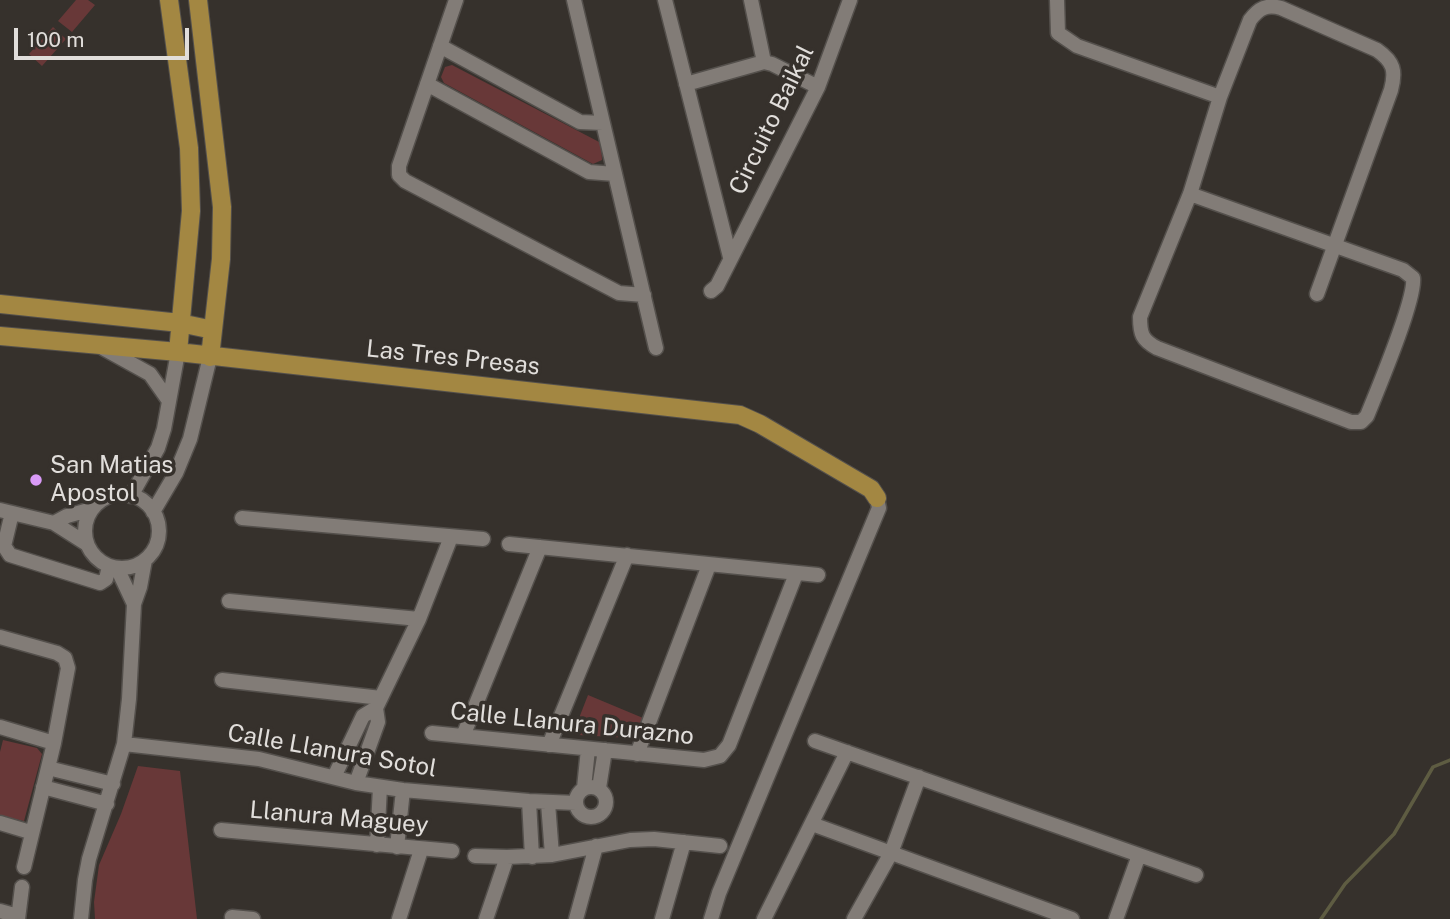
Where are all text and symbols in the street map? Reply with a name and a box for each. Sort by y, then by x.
scale bar [18,14,192,58]
text: 100 m [27,27,84,52]
street label: Circuito Baikal [723,41,821,199]
street label: Las Tres Presas [365,335,541,381]
place label: San Matias Apostol [50,452,173,508]
marker: San Matias Apostol [28,472,44,488]
street label: Calle Llanura Durazno [449,697,695,751]
street label: Calle Llanura Sotol [225,718,439,784]
street label: Llanura Maguey [248,796,430,840]

